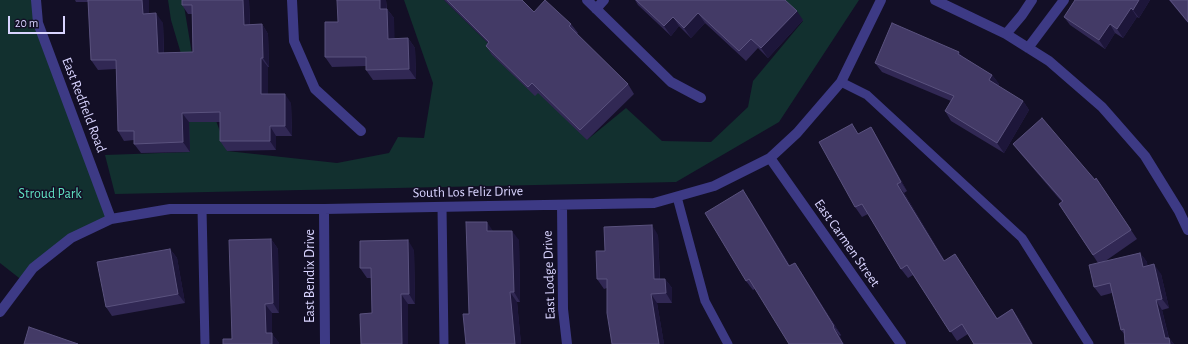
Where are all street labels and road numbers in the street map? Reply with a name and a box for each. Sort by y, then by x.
street label: East Redfield Road [58,55,110,155]
street label: South Los Feliz Drive [413,183,523,201]
street label: East Carmen Street [811,196,883,290]
street label: East Bendix Drive [302,229,318,323]
street label: East Lodge Drive [539,230,559,320]

